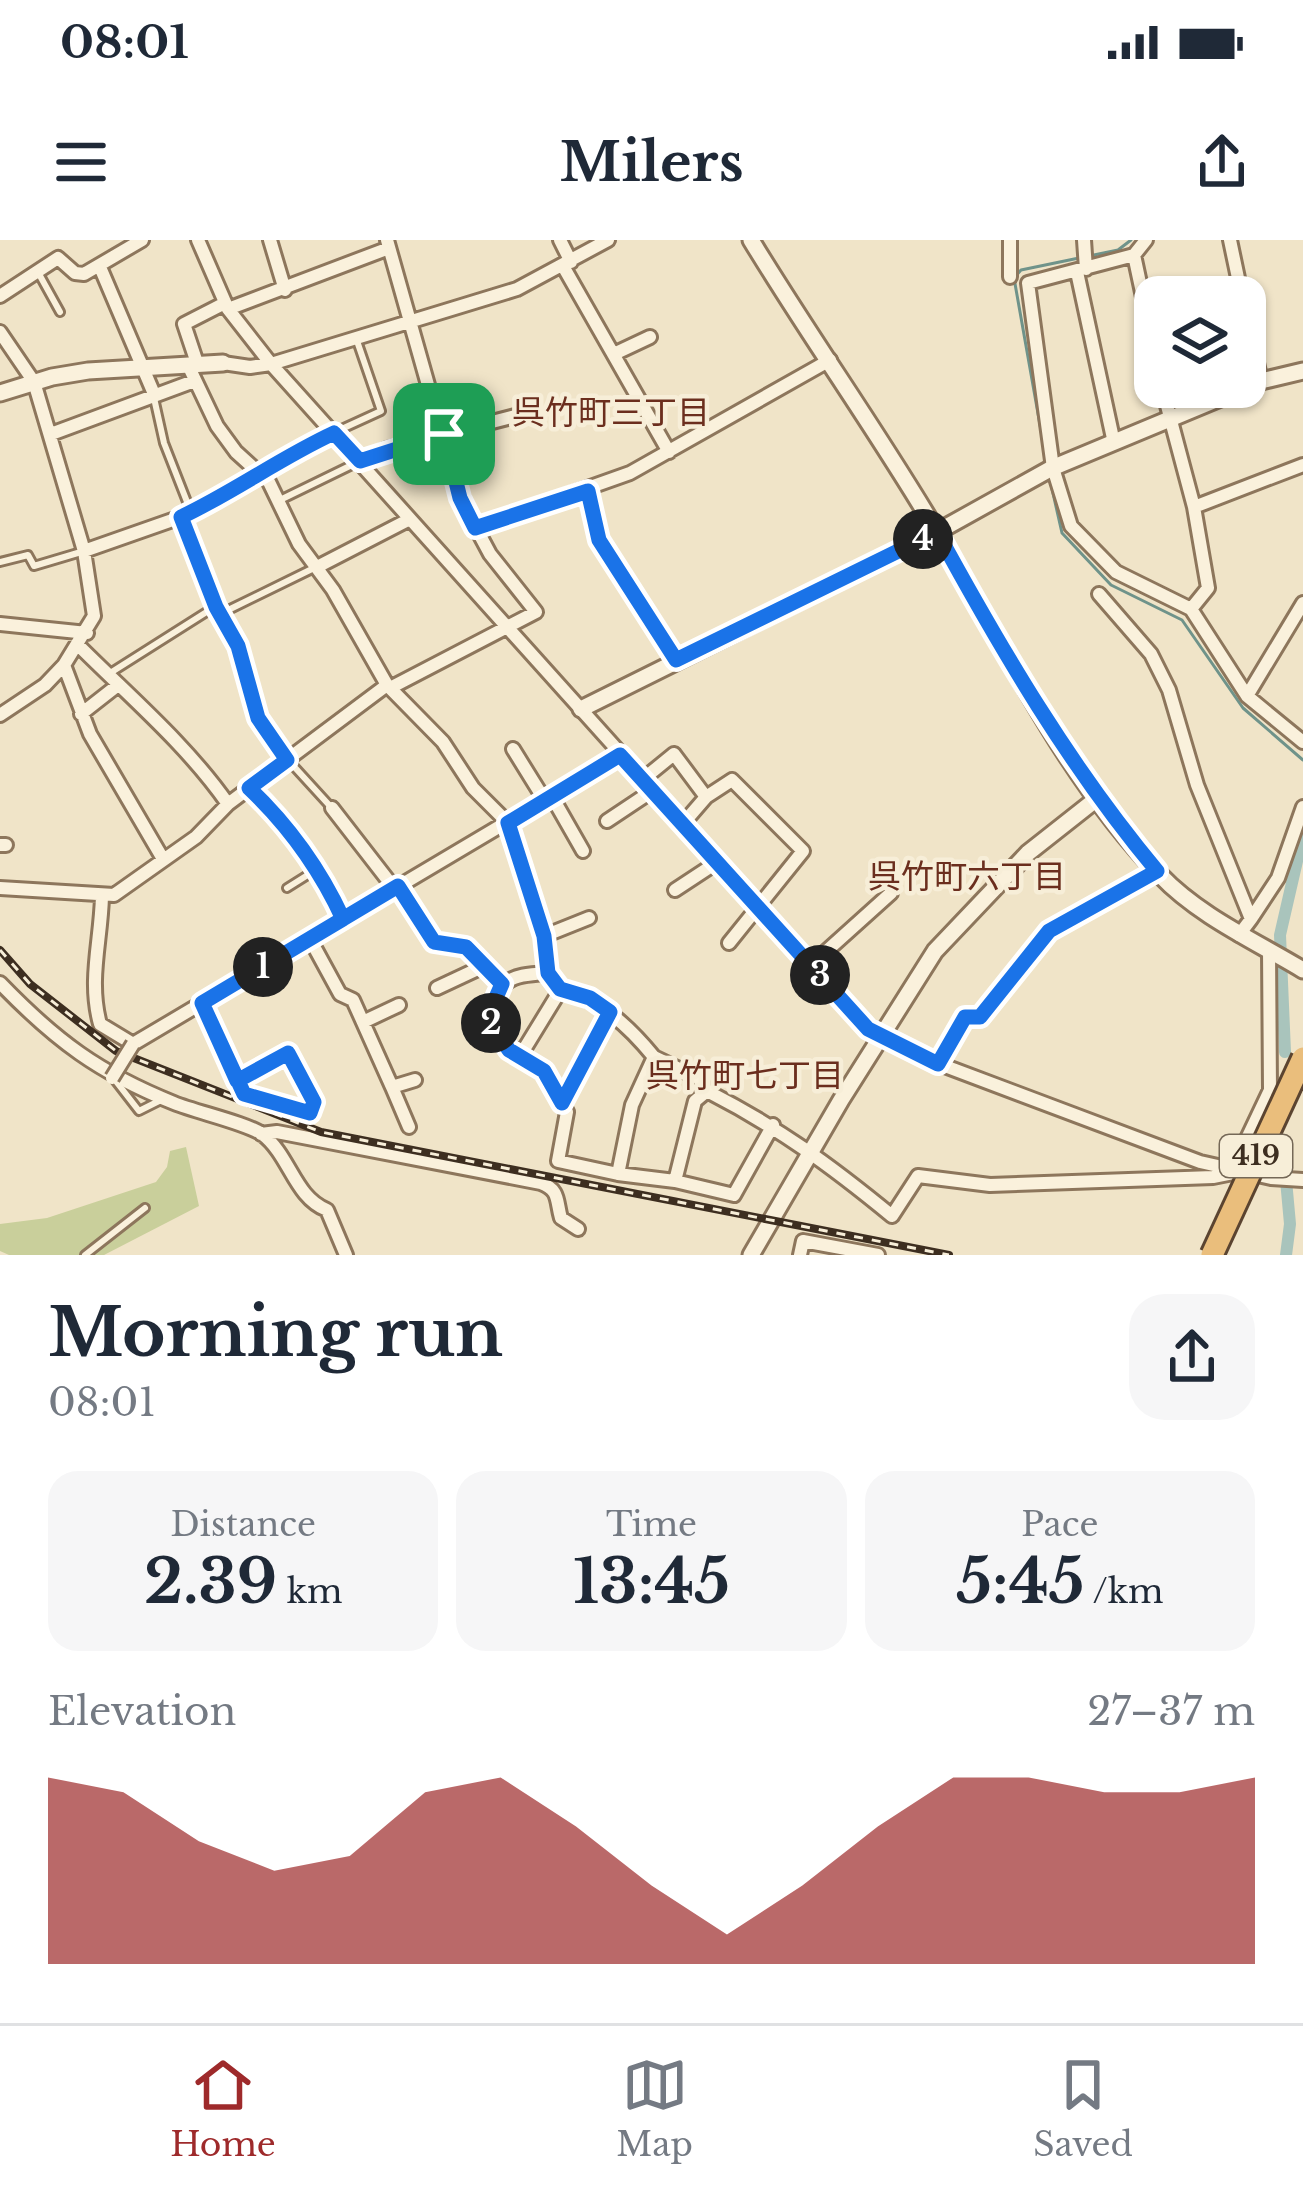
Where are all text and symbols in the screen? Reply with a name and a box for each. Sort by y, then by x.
text: 08:01 [60,14,189,70]
icon: menu [48,129,114,195]
text: Milers [559,129,744,196]
icon: share [1189,129,1255,195]
map controls [1134,276,1266,408]
button: layers [1134,276,1266,408]
pin [393,383,495,485]
district label: 呉竹町三丁目 [512,392,710,433]
icon: arrive [411,401,477,467]
pin: 4 [893,509,953,569]
text: 4 [912,518,934,559]
district label: 呉竹町六丁目 [868,856,1066,897]
pin: 1 [233,937,293,997]
pin: 3 [790,945,850,1005]
text: 1 [256,946,270,987]
text: 3 [809,954,831,995]
pin: 2 [461,993,521,1053]
text: 2 [480,1002,502,1043]
district label: 呉竹町七丁目 [646,1055,844,1096]
road number: 419 [1220,1135,1292,1177]
text: Morning run [48,1292,503,1374]
button: share [1129,1294,1255,1420]
text: 08:01 [48,1378,156,1427]
text: Distance [170,1504,316,1545]
text: Time [606,1504,697,1545]
text: Pace [1021,1504,1098,1545]
text: 2.39 [144,1545,277,1619]
text: 13:45 [573,1545,730,1619]
text: 5:45 [956,1545,1084,1619]
text: km [277,1571,342,1612]
text: /km [1084,1571,1164,1612]
text: Elevation [48,1687,236,1736]
text: 27–37 m [1087,1687,1255,1736]
tab: Home [170,2052,276,2165]
tab: Map [616,2052,693,2165]
tab: Saved [1033,2052,1133,2165]

